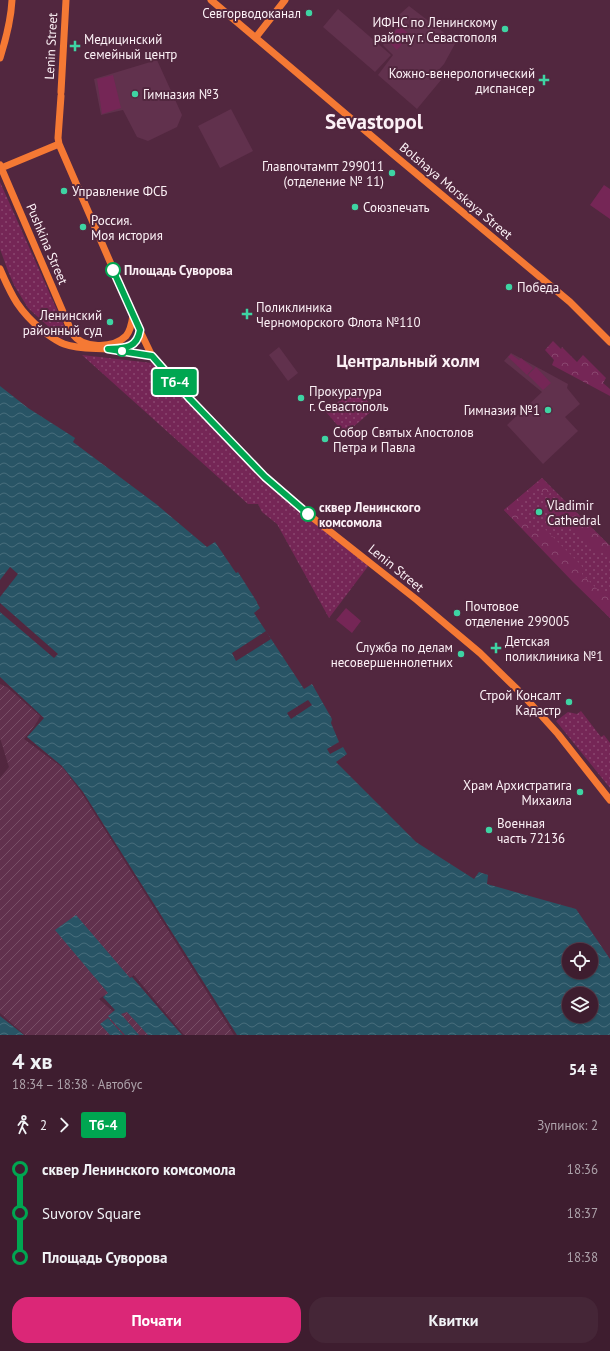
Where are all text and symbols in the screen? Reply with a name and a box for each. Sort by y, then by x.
place label: Севгорводоканал [202,5,301,22]
marker: Севгорводоканал [304,8,314,18]
street label: Lenin Street [41,12,61,80]
place label: ИФНС по Ленинскому району г. Севастополя [372,14,497,46]
marker: ИФНС по Ленинскому району г. Севастополя [500,24,510,34]
place label: Медицинский семейный центр [84,31,177,63]
marker: Медицинский семейный центр [69,40,81,52]
place label: Кожно-венерологический диспансер [389,65,535,97]
marker: Кожно-венерологический диспансер [538,74,550,86]
place label: Гимназия №3 [143,86,219,103]
marker: Гимназия №3 [130,89,140,99]
district label: Sevastopol [325,108,424,135]
street label: Bolshaya Morskaya Street [396,139,516,244]
place label: Главпочтампт 299011 (отделение № 11) [262,158,384,190]
marker: Главпочтампт 299011 (отделение № 11) [387,168,397,178]
place label: Управление ФСБ [72,183,168,200]
marker: Управление ФСБ [59,186,69,196]
place label: Союзпечать [363,199,430,216]
street label: Pushkina Street [22,201,72,288]
marker: Союзпечать [350,202,360,212]
place label: Россия. Моя история [91,212,163,244]
marker: Россия. Моя история [78,222,88,232]
marker: Площадь Суворова [105,262,121,278]
place label: Площадь Суворова [124,262,233,279]
place label: Победа [517,279,559,296]
marker: Победа [504,282,514,292]
place label: Поликлиника Черноморского Флота №110 [256,299,421,331]
place label: Ленинский районный суд [23,307,102,339]
marker: Поликлиника Черноморского Флота №110 [241,308,253,320]
marker: Ленинский районный суд [105,317,115,327]
unlabelled marker [116,345,128,357]
district label: Центральный холм [336,350,480,372]
line badge: Тб-4 [147,369,203,395]
text: Тб-4 [161,373,189,391]
place label: Прокуратура г. Севастополь [309,383,389,415]
marker: Прокуратура г. Севастополь [296,393,306,403]
place label: Гимназия №1 [464,402,540,419]
marker: Гимназия №1 [543,405,553,415]
place label: Собор Святых Апостолов Петра и Павла [333,424,474,456]
marker: Собор Святых Апостолов Петра и Павла [320,434,330,444]
place label: Vladimir Cathedral [546,497,601,529]
place label: сквер Ленинского комсомола [319,499,421,531]
marker: сквер Ленинского комсомола [300,506,316,522]
marker: Vladimir Cathedral [534,507,544,517]
street label: Lenin Street [365,540,428,596]
place label: Почтовое отделение 299005 [465,598,570,630]
marker: Почтовое отделение 299005 [452,608,462,618]
place label: Детская поликлиника №1 [505,633,603,665]
place label: Служба по делам несовершеннолетних [331,639,453,671]
marker: Детская поликлиника №1 [490,642,502,654]
marker: Служба по делам несовершеннолетних [456,649,466,659]
place label: Строй Консалт Кадастр [480,687,562,719]
marker: Строй Консалт Кадастр [564,697,574,707]
place label: Храм Архистратига Михаила [463,777,572,809]
marker: Храм Архистратига Михаила [575,787,585,797]
place label: Военная часть 72136 [497,815,565,847]
marker: Военная часть 72136 [484,825,494,835]
map controls [562,943,598,1023]
button: locate [562,943,598,979]
button: layers [562,987,598,1023]
text: 4 хв [12,1047,53,1075]
text: 54 ₴ [569,1060,598,1079]
text: 18:34 – 18:38 · Автобус [12,1076,143,1093]
icon: walk [12,1114,34,1136]
icon: forward [53,1114,75,1136]
text: Тб-4 [89,1116,118,1134]
text: 2 [40,1117,47,1134]
text: Зупинок: 2 [537,1117,598,1134]
text: сквер Ленинского комсомола [42,1160,236,1179]
text: 18:36 [567,1161,598,1178]
text: Suvorov Square [42,1204,141,1223]
text: 18:37 [567,1205,598,1222]
text: Площадь Суворова [42,1248,167,1267]
text: 18:38 [567,1249,598,1266]
button: Почати [12,1297,301,1343]
button: Квитки [309,1297,598,1343]

